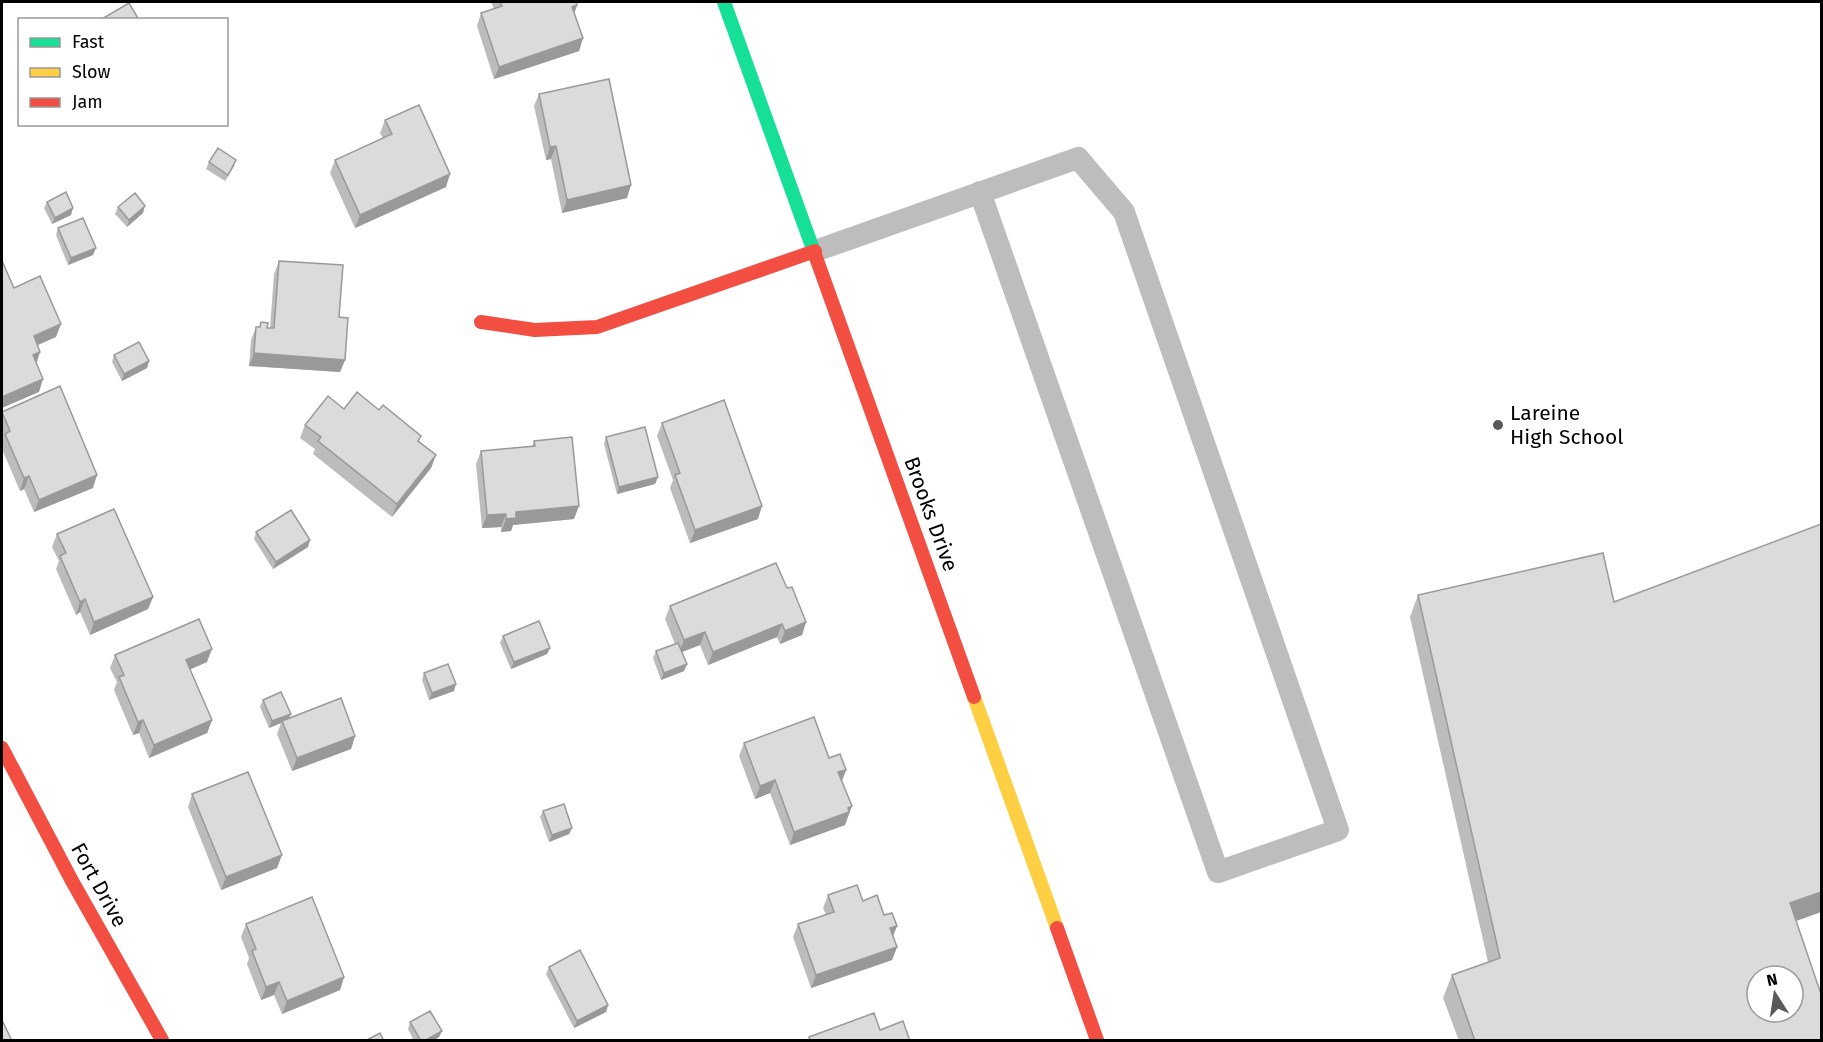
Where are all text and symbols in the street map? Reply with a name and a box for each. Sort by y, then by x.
legend [18,18,228,126]
text: Fast [72,31,105,53]
text: Slow [72,61,111,83]
text: Jam [72,91,103,113]
place label: Lareine High School [1510,400,1623,450]
marker: Lareine High School [1491,418,1505,432]
street label: Brooks Drive [898,453,964,575]
street label: Fort Drive [65,838,133,932]
north arrow [1745,964,1805,1024]
text: N [1765,969,1779,990]

